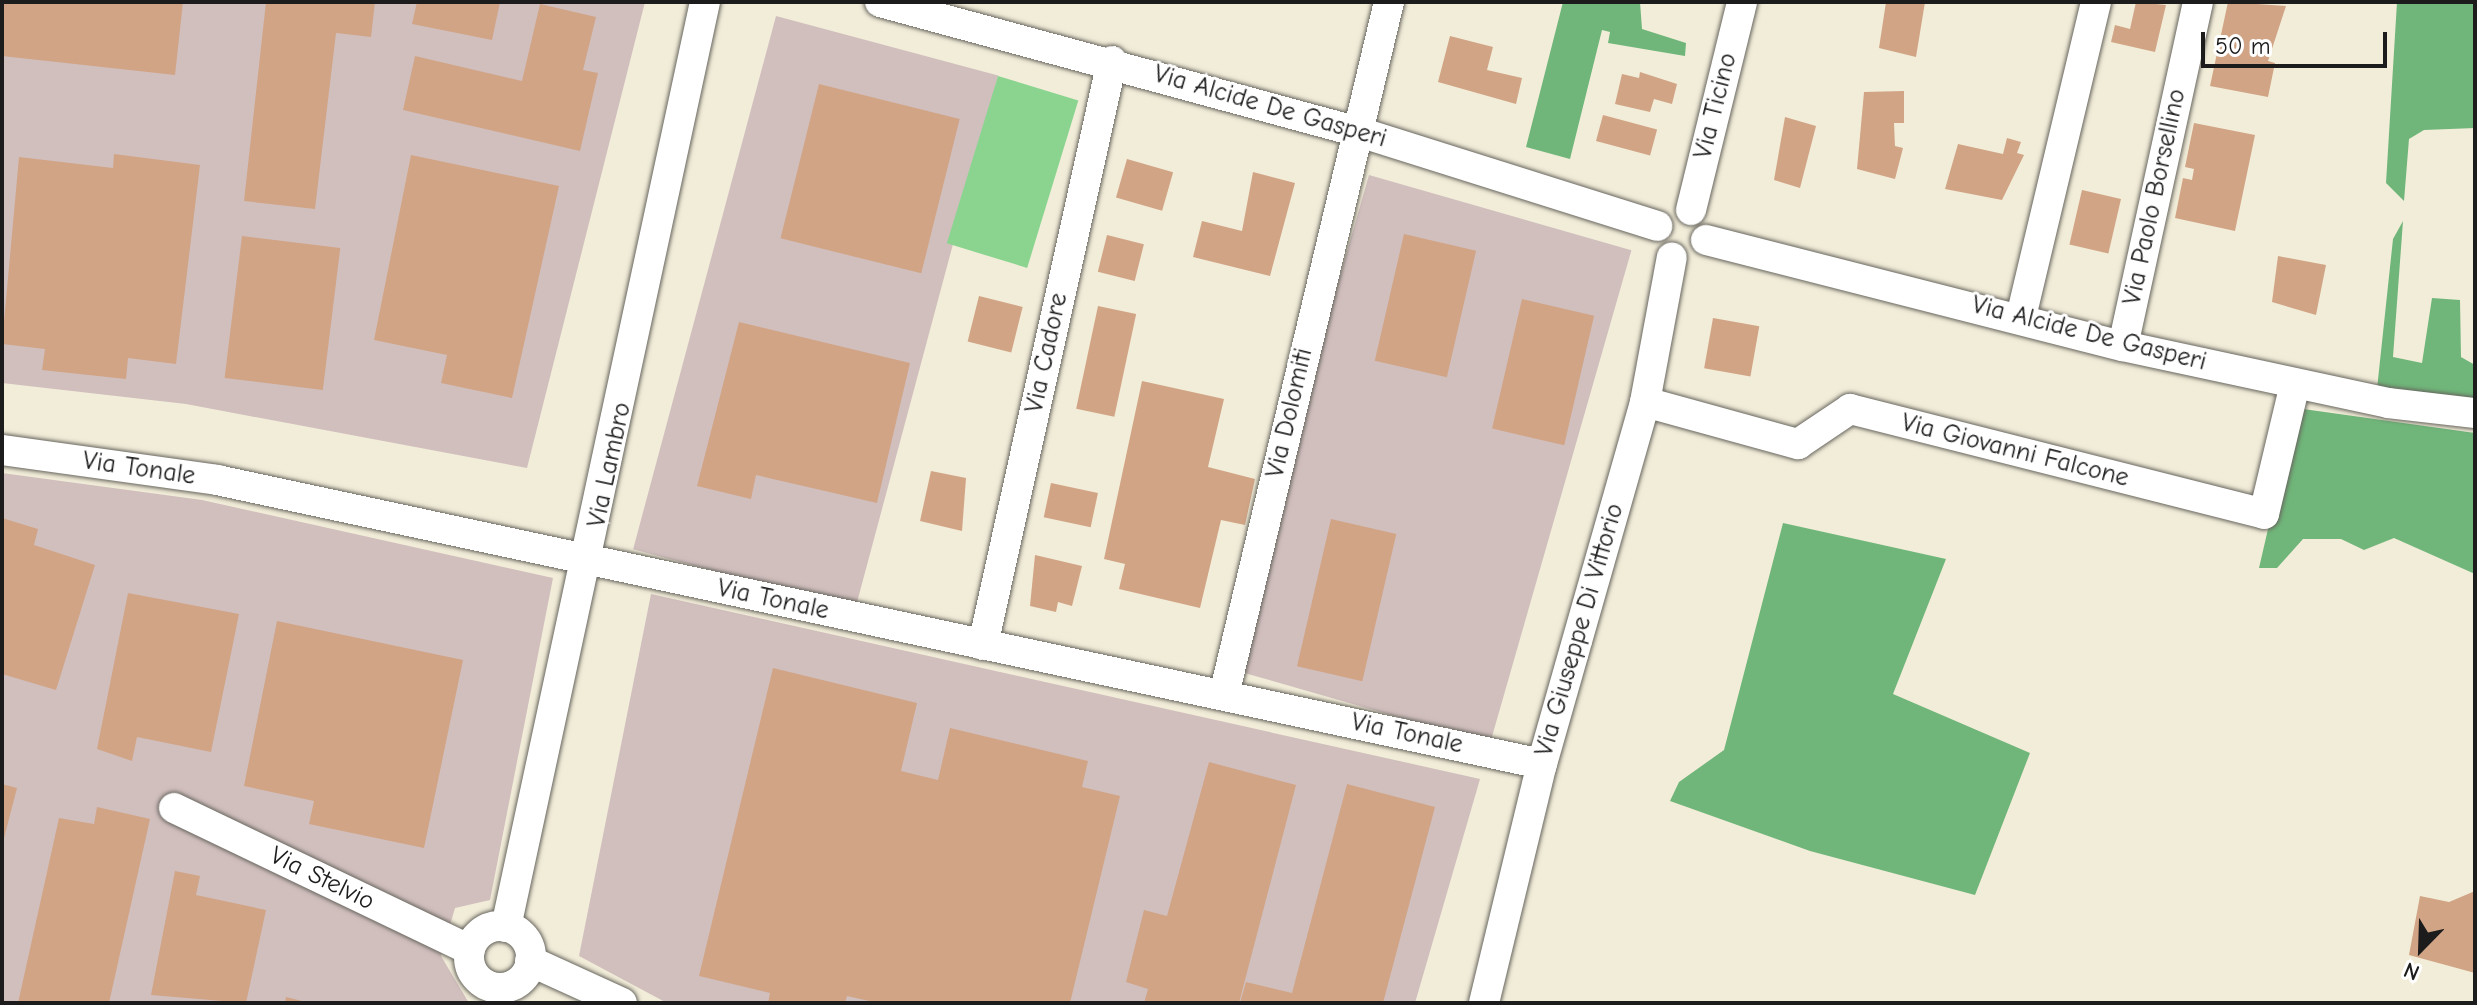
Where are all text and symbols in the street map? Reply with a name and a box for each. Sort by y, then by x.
scale bar [2205,16,2391,66]
text: 50 m [2215,32,2271,60]
street label: Via Ticino [1688,50,1744,162]
street label: Via Alcide De Gasperi [1150,59,1390,155]
street label: Via Paolo Borsellino [2117,86,2193,308]
street label: Via Cadore [1019,290,1075,416]
street label: Via Alcide De Gasperi [1968,290,2210,378]
street label: Via Dolomiti [1260,345,1320,481]
street label: Via Lambro [582,400,638,530]
street label: Via Giovanni Falcone [1898,408,2132,494]
street label: Via Tonale [81,446,197,492]
street label: Via Giuseppe Di Vittorio [1529,500,1631,760]
street label: Via Tonale [714,573,832,627]
street label: Via Tonale [1348,707,1466,761]
street label: Via Stelvio [265,840,379,918]
north arrow [2381,909,2461,989]
text: N [2400,956,2423,986]

